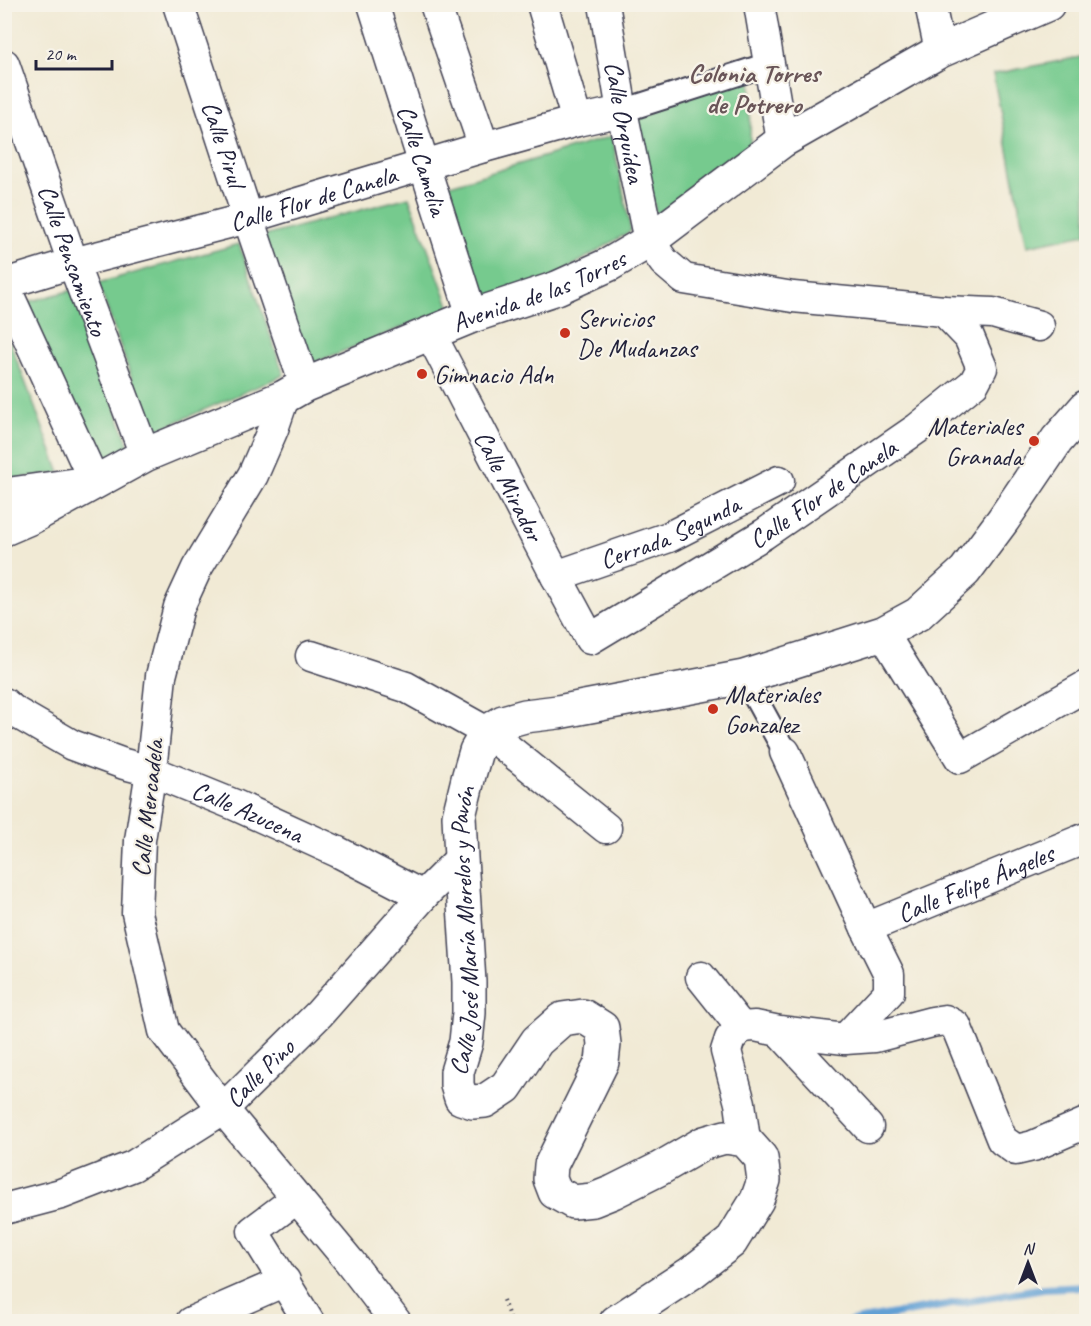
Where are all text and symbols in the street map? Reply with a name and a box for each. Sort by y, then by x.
scale bar [36,33,112,71]
text: 20 m [45,43,78,65]
district label: Colonia Torres de Potrero [688,56,822,121]
street label: Calle Orquídea [597,59,653,187]
street label: Calle Pirul [194,97,254,195]
street label: Calle Camelia [389,101,456,222]
street label: Calle Flor de Canela [227,158,402,239]
street label: Calle Pensamiento [30,181,115,342]
street label: Avenida de las Torres [447,241,634,340]
place label: Servicios De Mudanzas [577,302,699,365]
marker: Servicios De Mudanzas [558,326,572,340]
place label: Gimnacio Adn [434,358,554,391]
marker: Gimnacio Adn [415,367,429,381]
place label: Materiales Granada [928,410,1024,473]
street label: Calle Mirador [466,425,552,548]
street label: Calle Flor de Canela [743,431,905,556]
marker: Materiales Granada [1027,434,1041,448]
street label: Cerrada Segunda [596,487,747,577]
place label: Materiales Gonzalez [725,678,822,741]
marker: Materiales Gonzalez [706,702,720,716]
street label: Calle Mercadela [124,735,171,878]
street label: Calle Azucena [187,773,309,851]
street label: Calle José María Morelos y Pavón [441,781,486,1079]
street label: Calle Felipe Ángeles [892,836,1060,930]
street label: Calle Pino [218,1030,303,1115]
north arrow [998,1233,1058,1293]
text: N [1023,1239,1036,1259]

